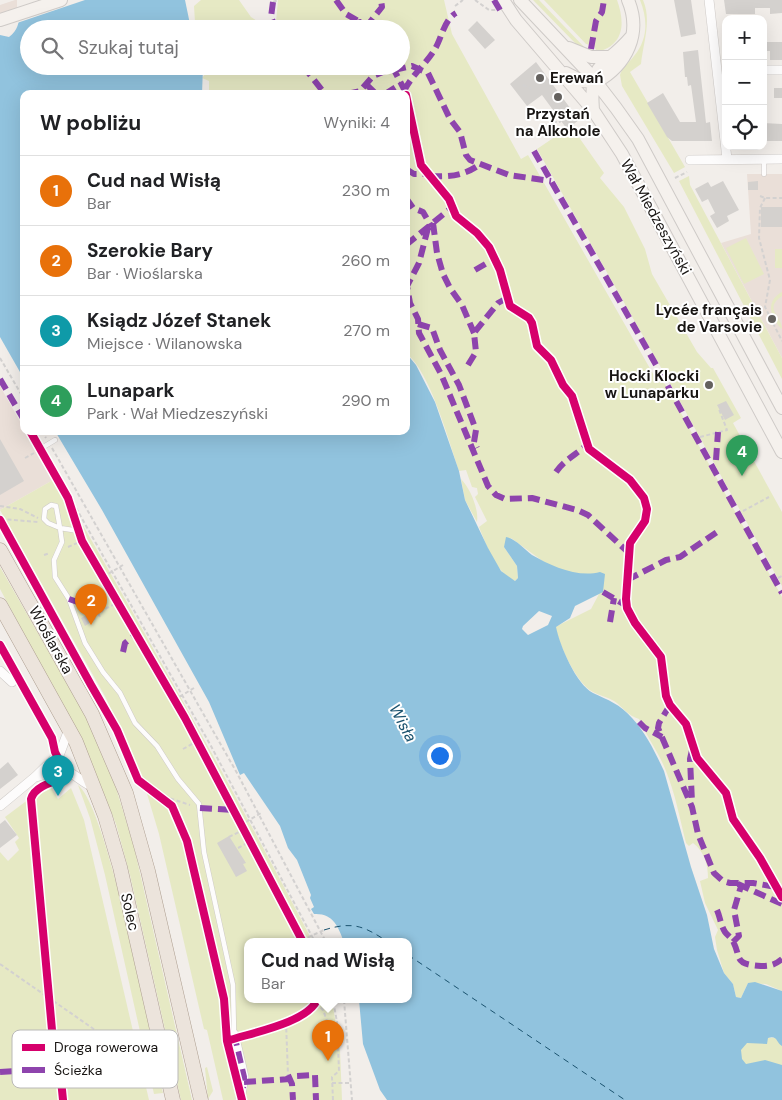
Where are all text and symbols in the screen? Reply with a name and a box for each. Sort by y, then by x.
map controls [722,15,767,150]
button: + [722,15,767,60]
search box [20,20,410,75]
icon: search [38,34,66,62]
text: Szukaj tutaj [78,35,179,60]
button: − [722,60,767,105]
place label: Erewań [550,68,603,88]
marker: Erewań [534,72,546,84]
marker: Przystań na Alkohole [552,91,564,103]
place label: Przystań na Alkohole [516,104,600,141]
button: locate [722,105,767,150]
text: W pobliżu [40,109,141,137]
text: Wyniki: 4 [323,112,390,133]
street label: Wał Miedzeszyński [616,156,696,278]
text: Cud nad Wisłą [87,168,221,193]
text: 1 [53,180,59,201]
text: 230 m [342,180,390,201]
text: Bar [87,193,111,214]
text: Szerokie Bary [87,238,213,263]
text: 2 [51,250,61,271]
text: 260 m [341,250,390,271]
text: Bar · Wioślarska [87,263,203,284]
place label: Lycée français de Varsovie [656,300,762,337]
text: Ksiądz Józef Stanek [87,308,271,333]
marker: Lycée français de Varsovie [766,313,778,325]
text: 3 [51,320,61,341]
text: 270 m [343,320,390,341]
text: Miejsce · Wilanowska [87,333,242,354]
place label: Hocki Klocki w Lunaparku [605,366,699,403]
text: Lunapark [87,378,175,403]
marker: Hocki Klocki w Lunaparku [703,379,715,391]
text: 4 [51,390,61,411]
text: 290 m [341,390,390,411]
text: Park · Wał Miedzeszyński [87,403,268,424]
pin: 4 [726,435,758,476]
pin: 2 [75,584,107,625]
street label: Wioślarska [24,602,78,678]
water label: Wisła [384,700,422,746]
your location [427,743,453,769]
pin: 3 [42,755,74,796]
street label: Solec [116,891,144,933]
popup [244,938,412,1003]
text: Cud nad Wisłą [261,948,395,973]
text: Bar [261,973,285,994]
pin: 1 [312,1020,344,1061]
legend [12,1030,178,1088]
text: Droga rowerowa [54,1038,158,1056]
text: Ścieżka [54,1061,102,1079]

